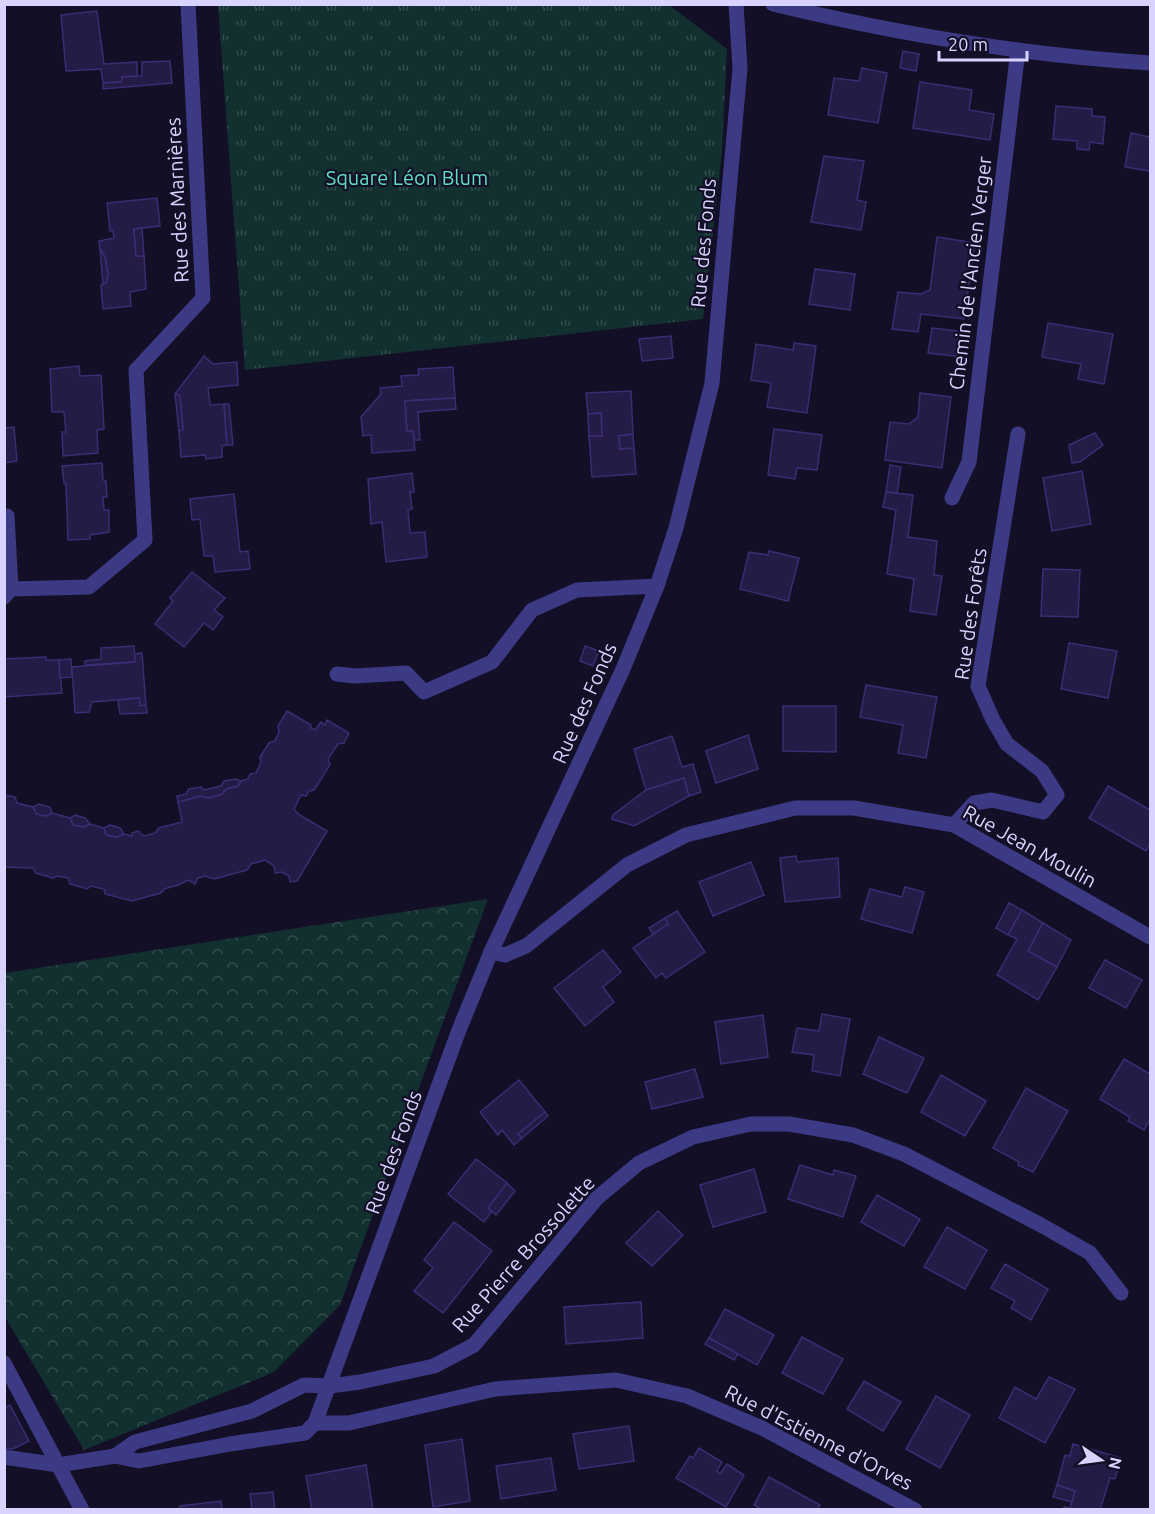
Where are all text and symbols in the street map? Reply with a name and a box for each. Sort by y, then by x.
scale bar [939,24,1028,62]
text: 20 m [948,34,988,54]
street label: Rue des Marnières [161,117,193,283]
street label: Chemin de l'Ancien Verger [944,154,996,391]
park label: Square Léon Blum [326,166,488,189]
street label: Rue des Fonds [686,177,720,309]
street label: Rue des Forêts [949,547,991,681]
street label: Rue des Fonds [547,639,621,767]
street label: Rue Jean Moulin [959,800,1101,892]
street label: Rue des Fonds [360,1087,426,1217]
street label: Rue Pierre Brossolette [447,1171,599,1337]
street label: Rue d'Estienne d'Orves [721,1380,917,1494]
north arrow [1071,1430,1131,1490]
text: N [1106,1456,1126,1471]

